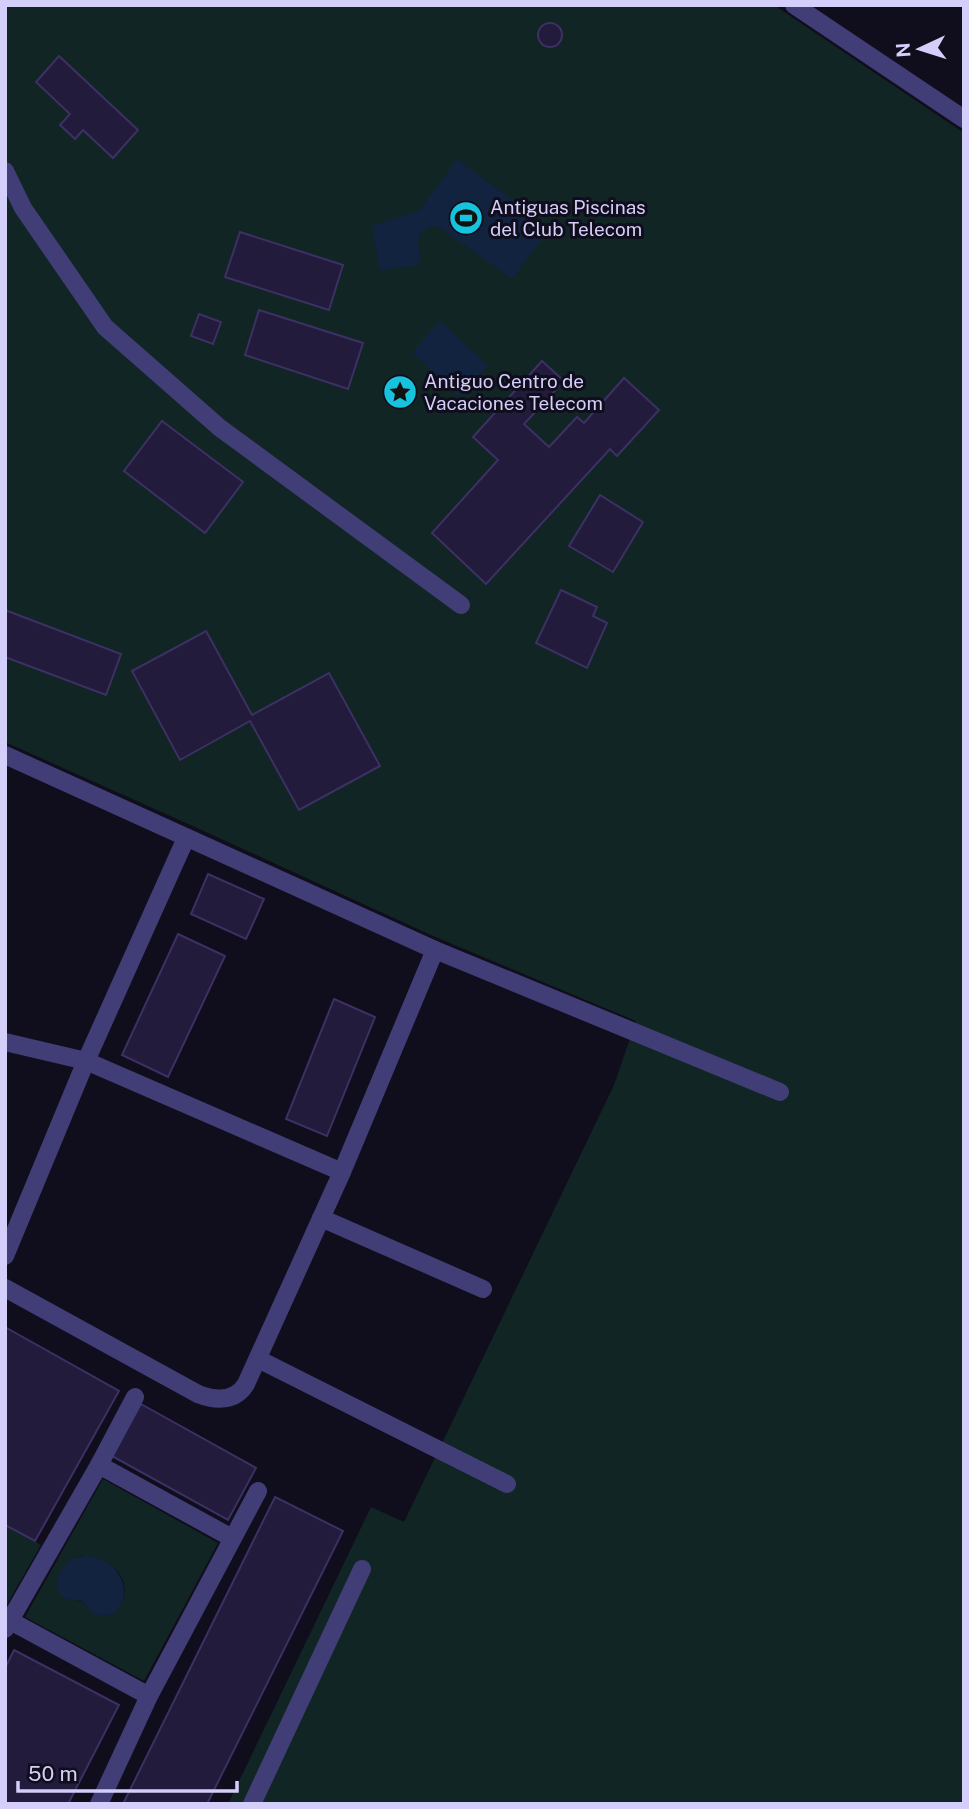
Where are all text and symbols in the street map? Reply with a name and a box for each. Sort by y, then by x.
north arrow [885,14,955,84]
text: N [892,42,915,58]
place label: Antiguas Piscinas del Club Telecom [490,196,646,240]
sports icon: Antiguas Piscinas del Club Telecom [447,199,485,237]
place label: Antiguo Centro de Vacaciones Telecom [424,370,603,414]
place icon: Antiguo Centro de Vacaciones Telecom [381,373,419,411]
scale bar [18,1750,236,1794]
text: 50 m [28,1761,78,1786]

